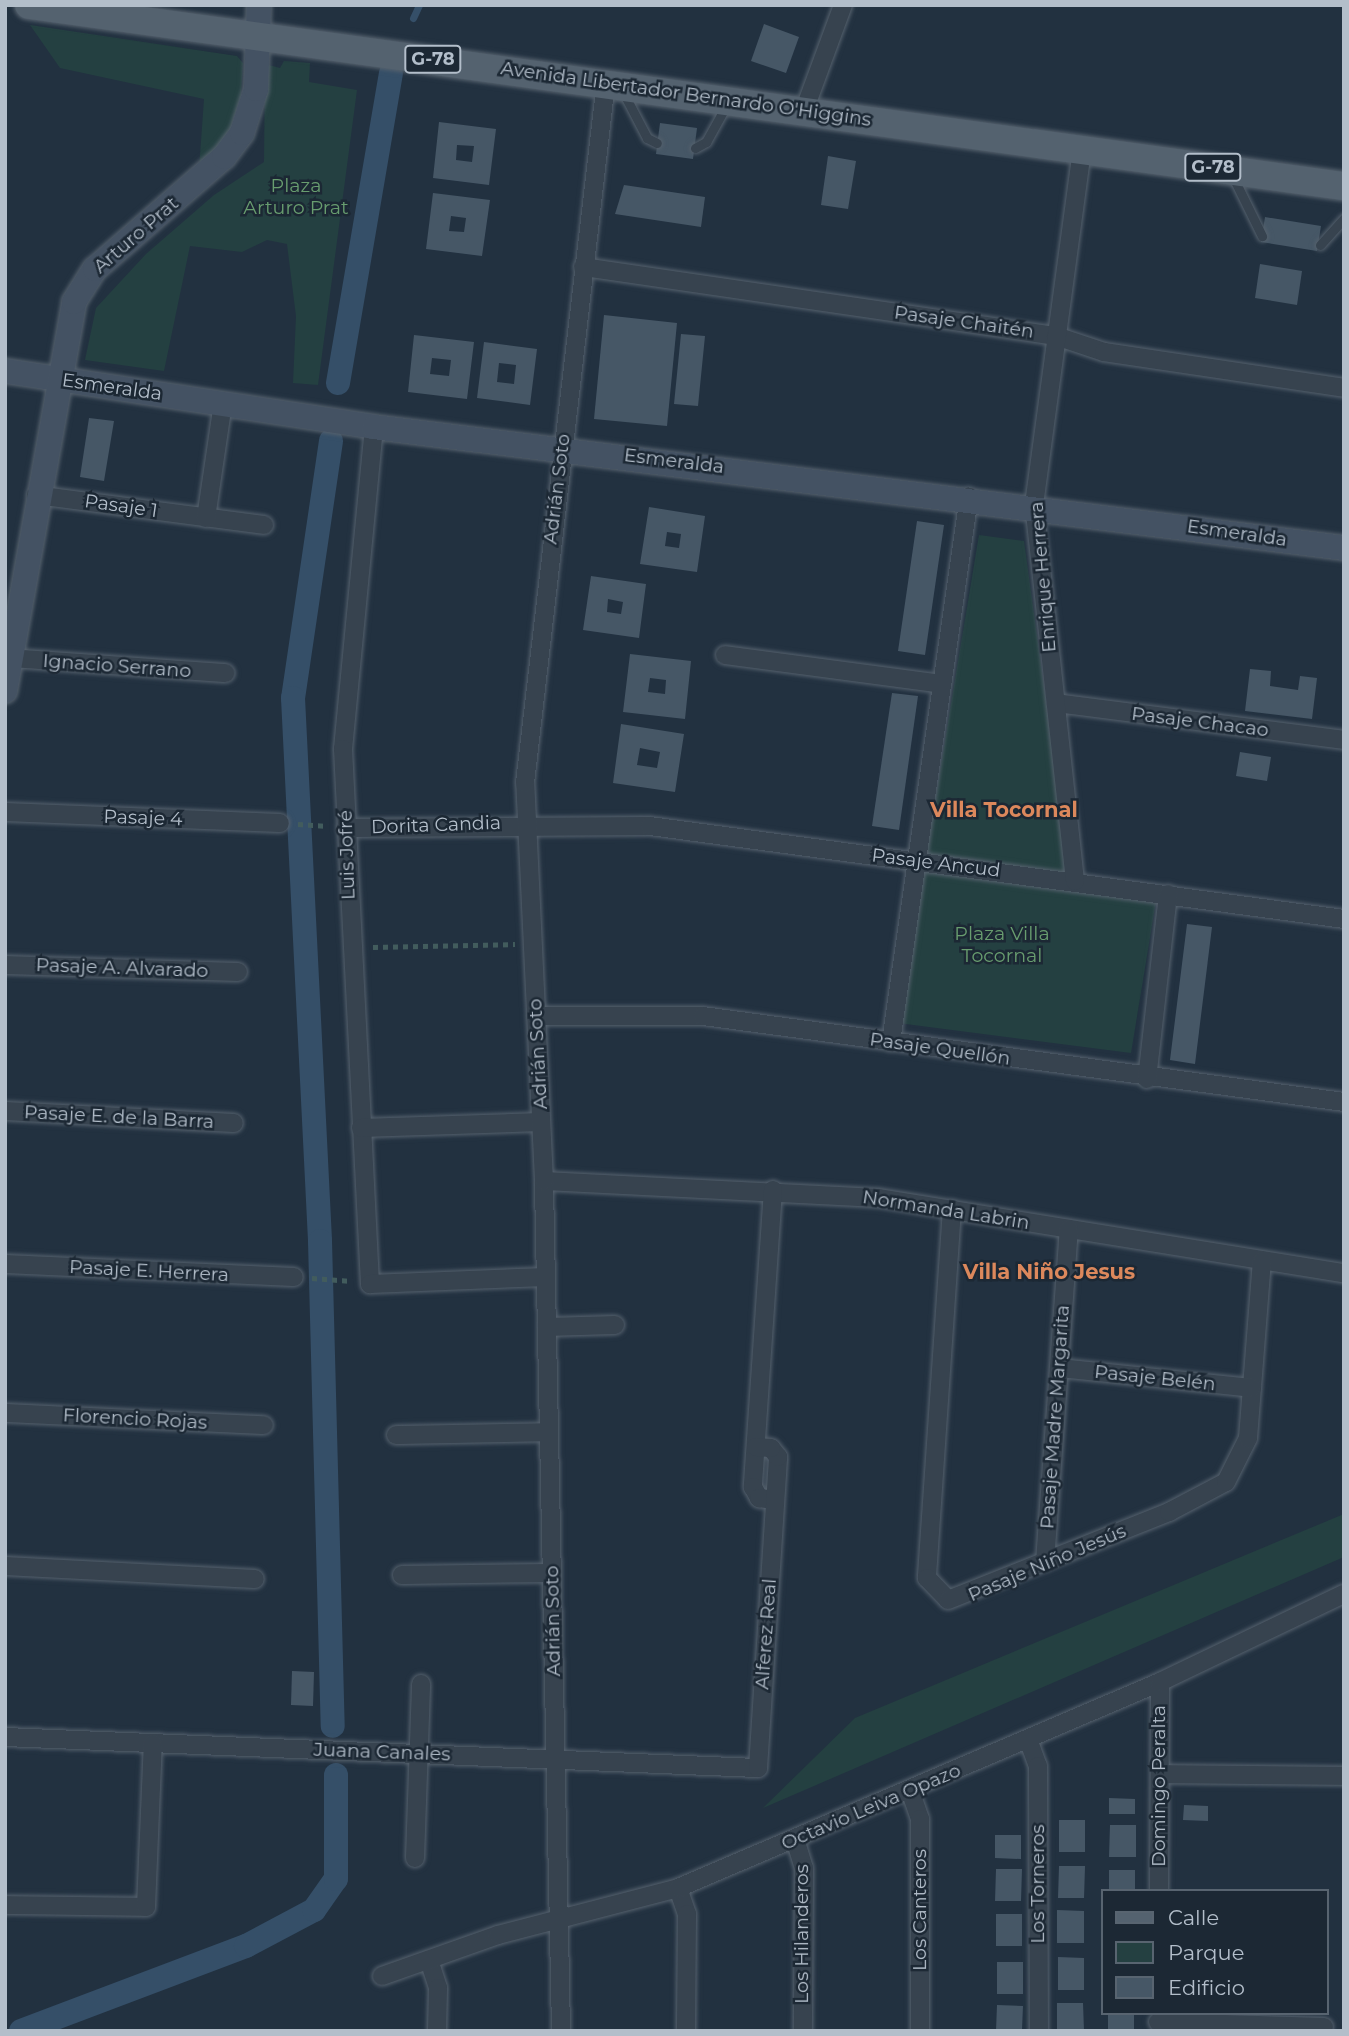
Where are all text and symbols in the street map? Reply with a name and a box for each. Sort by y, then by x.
road number: G-78 [403,44,463,74]
street label: Avenida Libertador Bernardo O'Higgins [499,57,873,131]
road number: G-78 [1183,152,1243,182]
park label: Plaza Arturo Prat [243,175,349,219]
street label: Arturo Prat [89,192,183,278]
street label: Pasaje Chaitén [893,301,1035,343]
street label: Esmeralda [61,369,163,405]
street label: Adrián Soto [539,433,575,545]
street label: Esmeralda [623,444,725,478]
street label: Pasaje 1 [83,490,159,522]
street label: Enrique Herrera [1025,501,1061,653]
street label: Esmeralda [1186,515,1288,551]
street label: Ignacio Serrano [42,649,192,683]
street label: Pasaje Chacao [1130,702,1270,742]
district label: Villa Tocornal [930,797,1078,823]
street label: Pasaje 4 [103,805,183,831]
street label: Luis Jofré [334,810,360,900]
street label: Dorita Candia [371,811,501,839]
street label: Pasaje Ancud [870,844,1002,882]
park label: Plaza Villa Tocornal [954,923,1050,967]
street label: Pasaje A. Alvarado [35,954,209,982]
street label: Adrián Soto [524,998,552,1110]
street label: Pasaje Quellón [868,1028,1012,1070]
street label: Pasaje E. de la Barra [23,1101,215,1133]
street label: Normanda Labrin [861,1186,1031,1234]
street label: Pasaje E. Herrera [69,1255,229,1287]
district label: Villa Niño Jesus [963,1259,1135,1285]
street label: Pasaje Madre Margarita [1036,1304,1074,1530]
street label: Pasaje Belén [1093,1360,1217,1396]
street label: Florencio Rojas [62,1404,208,1434]
street label: Pasaje Niño Jesús [965,1519,1129,1607]
street label: Adrián Soto [541,1565,565,1677]
street label: Alferez Real [751,1578,781,1690]
street label: Domingo Peralta [1148,1705,1170,1867]
street label: Juana Canales [313,1738,451,1766]
street label: Octavio Leiva Opazo [778,1759,964,1855]
street label: Los Torneros [1027,1824,1049,1944]
street label: Los Canteros [909,1849,931,1971]
street label: Los Hilanderos [791,1864,813,2004]
legend [1100,1889,1328,2015]
text: Calle [1168,1905,1219,1930]
text: Parque [1168,1940,1244,1965]
text: Edificio [1168,1975,1245,2000]

